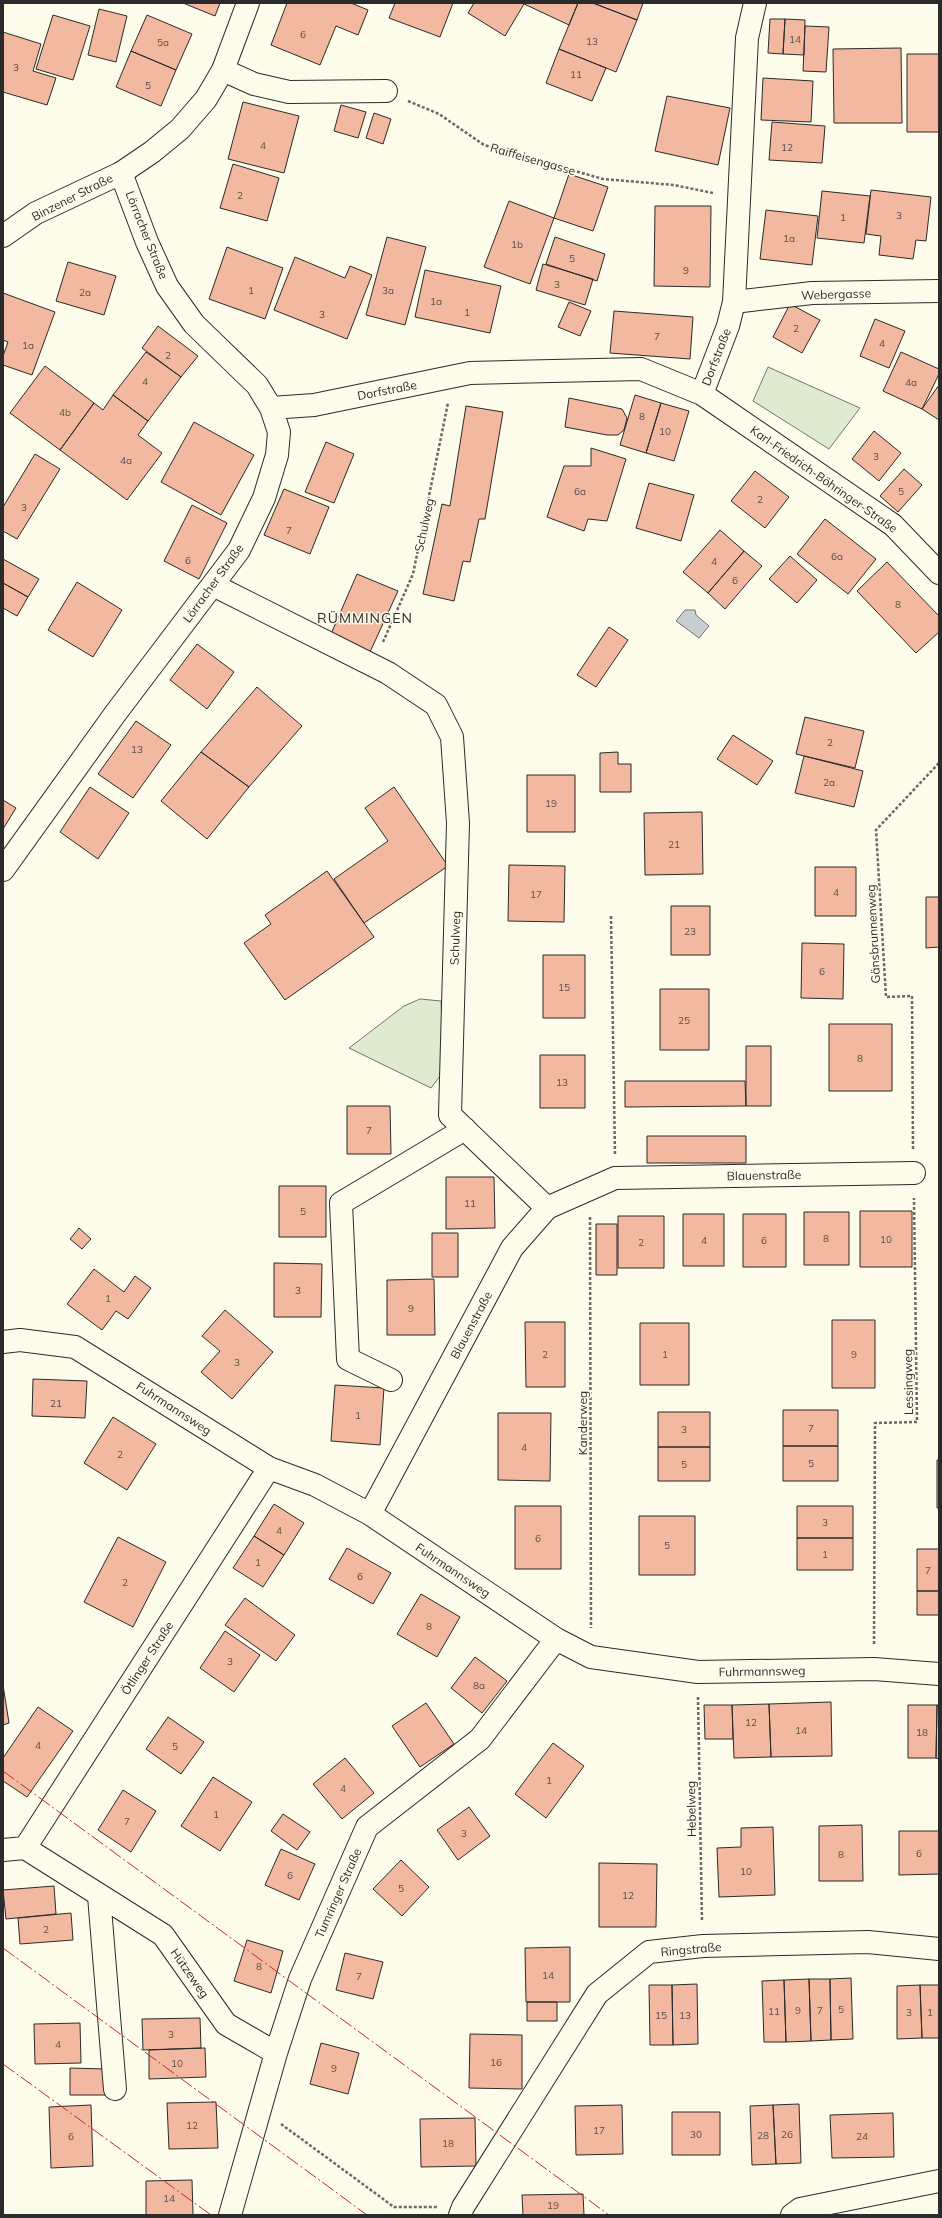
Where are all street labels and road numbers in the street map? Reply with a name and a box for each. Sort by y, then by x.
street label: Raiffeisengasse [489,140,577,178]
street label: Binzener Straße [29,170,115,224]
street label: Lörracher Straße [123,189,171,281]
street label: Webergasse [801,285,871,303]
street label: Dorfstraße [698,326,734,388]
street label: Dorfstraße [356,377,418,403]
street label: Karl-Friedrich-Böhringer-Straße [747,422,901,536]
street label: Schulweg [411,497,437,553]
street label: Lörracher Straße [179,541,247,625]
street label: Gänsbrunnenweg [863,884,883,984]
street label: Schulweg [447,911,463,965]
street label: Blauenstraße [727,1167,801,1183]
street label: Blauenstraße [447,1289,495,1361]
street label: Lessingweg [900,1349,916,1415]
street label: Fuhrmannsweg [134,1378,214,1438]
street label: Kanderweg [575,1391,590,1455]
street label: Fuhrmannsweg [413,1540,493,1600]
street label: Ötlinger Straße [118,1618,176,1698]
street label: Fuhrmannsweg [719,1663,805,1679]
street label: Hebelweg [683,1781,699,1837]
street label: Tumringer Straße [311,1846,365,1940]
street label: Ringstraße [660,1939,722,1959]
street label: Hützeweg [168,1945,212,2001]

